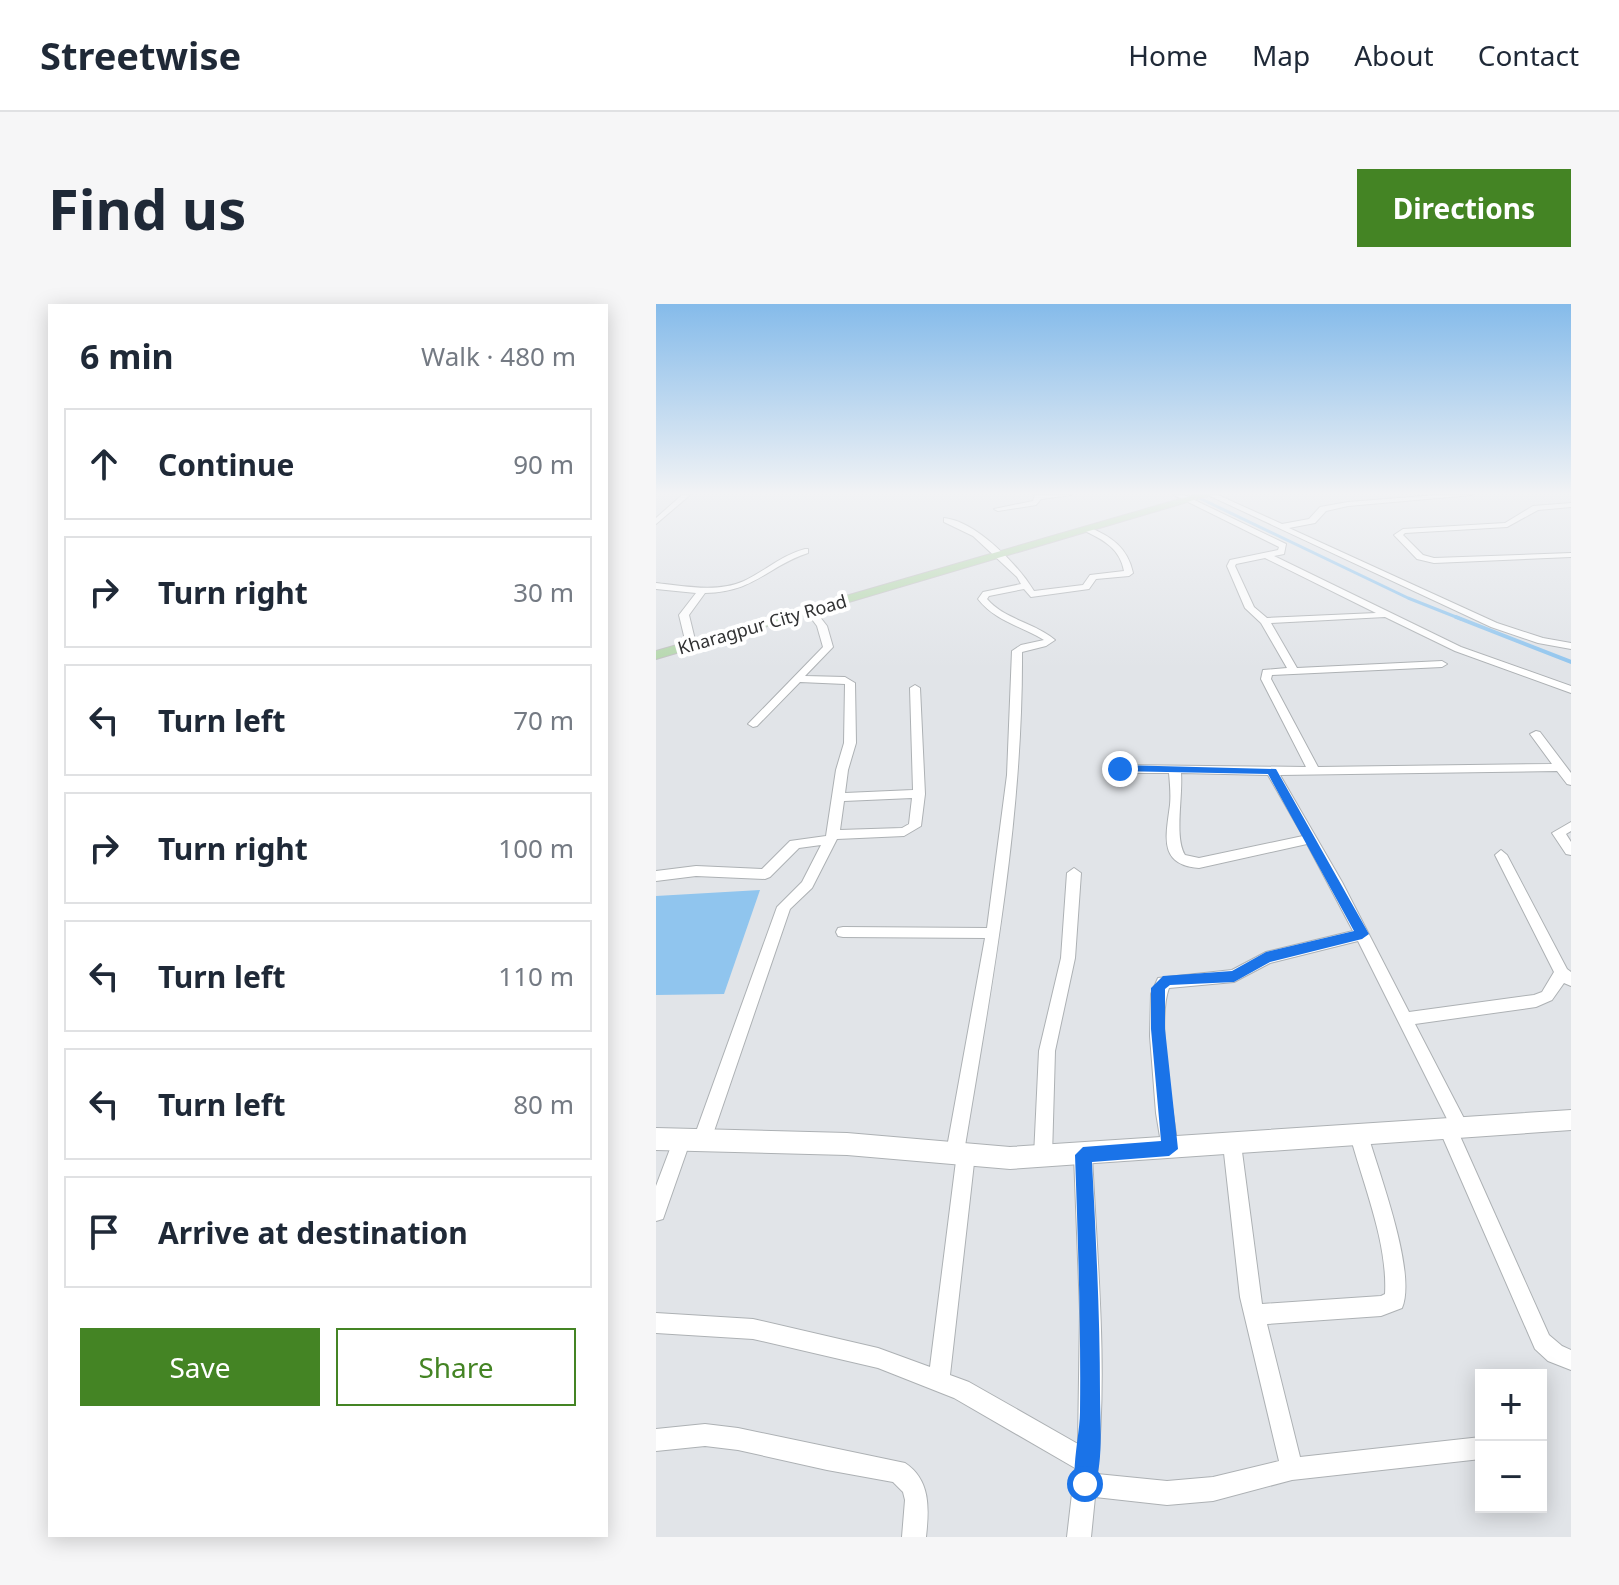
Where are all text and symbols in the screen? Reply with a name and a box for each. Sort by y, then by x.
text: Streetwise [40,29,241,81]
text: Home [1128,36,1208,74]
text: Map [1252,36,1310,74]
text: About [1354,36,1434,74]
text: Contact [1478,36,1579,74]
button: Directions [1357,169,1571,247]
text: Find us [48,170,246,246]
text: 6 min [80,333,174,379]
text: Walk · 480 m [421,338,576,374]
icon: ahead [82,442,126,486]
text: Continue [158,444,294,485]
text: 90 m [513,446,574,482]
icon: right [82,570,126,614]
text: Turn right [158,572,308,613]
text: 30 m [513,574,574,610]
street label: Kharagpur City Road [675,588,849,660]
icon: left [82,698,126,742]
text: Turn left [158,700,286,741]
text: 70 m [513,702,574,738]
route end [1102,751,1138,787]
icon: right [82,826,126,870]
text: Turn right [158,828,308,869]
text: 100 m [498,830,574,866]
icon: left [82,954,126,998]
text: Turn left [158,956,286,997]
text: 110 m [498,958,574,994]
icon: left [82,1082,126,1126]
text: Turn left [158,1084,286,1125]
text: 80 m [513,1086,574,1122]
icon: arrive [82,1210,126,1254]
text: Arrive at destination [158,1212,468,1253]
button: Save [80,1328,320,1406]
button: Share [336,1328,576,1406]
map controls [1475,1369,1547,1513]
button: + [1475,1369,1547,1441]
button: − [1475,1441,1547,1513]
route start [1067,1466,1103,1502]

